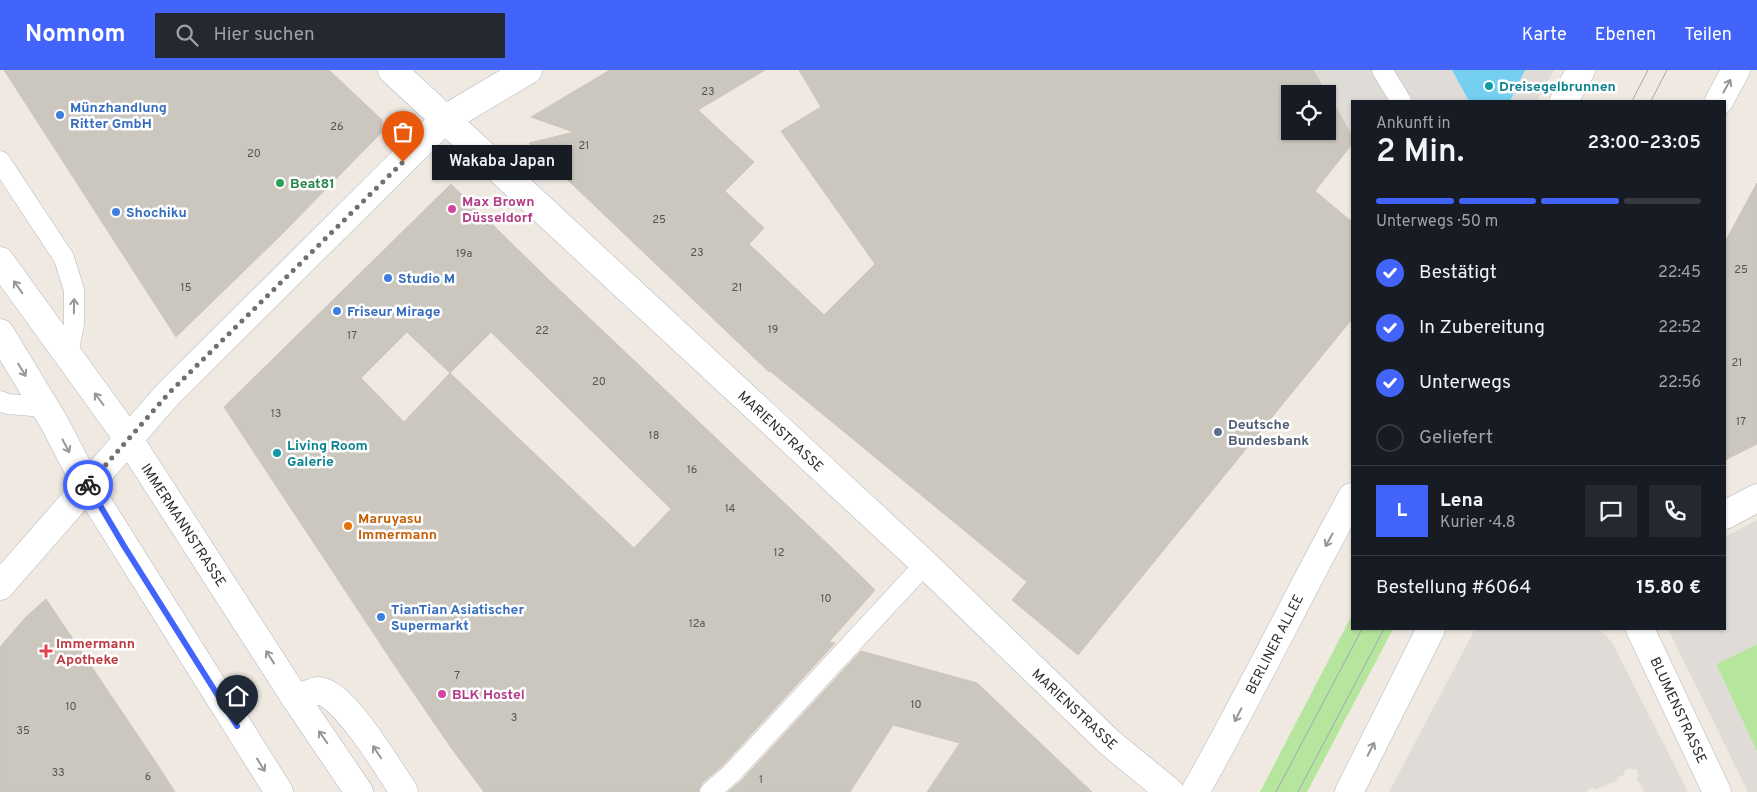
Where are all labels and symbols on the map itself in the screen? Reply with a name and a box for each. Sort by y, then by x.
one-way arrow [1722,78,1732,93]
place label: Dreisegelbrunnen [1499,79,1616,96]
marker: Dreisegelbrunnen [1483,80,1495,92]
house number: 23 [701,85,715,99]
place label: Münzhandlung Ritter GmbH [70,100,167,133]
marker: Münzhandlung Ritter GmbH [54,109,66,121]
pin [382,111,424,162]
house number: 26 [330,120,344,134]
house number: 21 [579,139,589,153]
callout: Wakaba Japan [433,144,573,180]
house number: 20 [247,147,261,161]
place label: Beat81 [290,176,335,193]
marker: Beat81 [274,177,286,189]
place label: Max Brown Düsseldorf [462,194,535,227]
marker: Max Brown Düsseldorf [446,203,458,215]
place label: Shochiku [126,205,187,222]
marker: Shochiku [110,206,122,218]
house number: 25 [652,213,666,227]
house number: 23 [690,246,704,260]
house number: 19a [456,247,472,261]
house number: 25 [1734,263,1748,277]
place label: Studio M [398,271,455,288]
marker: Studio M [382,272,394,284]
one-way arrow [13,280,23,294]
house number: 15 [181,281,192,295]
house number: 21 [732,281,742,295]
one-way arrow [69,298,79,314]
place label: Friseur Mirage [347,304,441,321]
marker: Friseur Mirage [331,305,343,317]
house number: 19 [768,323,778,337]
house number: 22 [535,324,549,338]
house number: 17 [347,329,357,343]
house number: 21 [1732,356,1742,370]
one-way arrow [18,362,28,376]
house number: 20 [592,375,606,389]
street label: MARIENSTRASSE [734,388,826,476]
one-way arrow [94,392,104,406]
house number: 13 [271,407,281,421]
house number: 17 [1736,415,1746,429]
place label: Deutsche Bundesbank [1228,417,1309,450]
marker: Deutsche Bundesbank [1212,426,1224,438]
house number: 18 [649,429,659,443]
one-way arrow [62,438,71,453]
place label: Living Room Galerie [287,438,368,471]
marker: Living Room Galerie [271,447,283,459]
courier [63,460,113,510]
street label: IMMERMANNSTRASSE [137,461,229,591]
house number: 16 [687,463,697,477]
house number: 14 [725,502,736,516]
place label: Maruyasu Immermann [358,511,437,544]
marker: Maruyasu Immermann [342,520,354,532]
one-way arrow [1324,532,1334,547]
house number: 12 [774,546,784,560]
house number: 10 [820,592,832,606]
street label: BERLINER ALLEE [1243,592,1308,698]
place label: TianTian Asiatischer Supermarkt [391,602,524,635]
marker: TianTian Asiatischer Supermarkt [375,611,387,623]
house number: 12a [689,617,706,631]
place label: Immermann Apotheke [56,636,135,669]
marker: Immermann Apotheke [40,645,52,657]
one-way arrow [265,651,275,665]
street label: BLUMENSTRASSE [1646,655,1710,767]
street label: MARIENSTRASSE [1028,666,1120,754]
house number: 7 [454,669,460,683]
pin [216,675,258,726]
place label: BLK Hostel [452,687,525,704]
marker: BLK Hostel [436,688,448,700]
house number: 10 [910,698,922,712]
house number: 10 [65,700,77,714]
one-way arrow [1233,707,1242,722]
house number: 3 [511,711,517,725]
house number: 35 [16,724,30,738]
one-way arrow [318,730,328,744]
one-way arrow [1366,741,1376,756]
one-way arrow [372,745,382,759]
one-way arrow [257,757,267,771]
house number: 33 [51,766,65,780]
house number: 6 [145,770,151,784]
house number: 1 [759,773,763,787]

